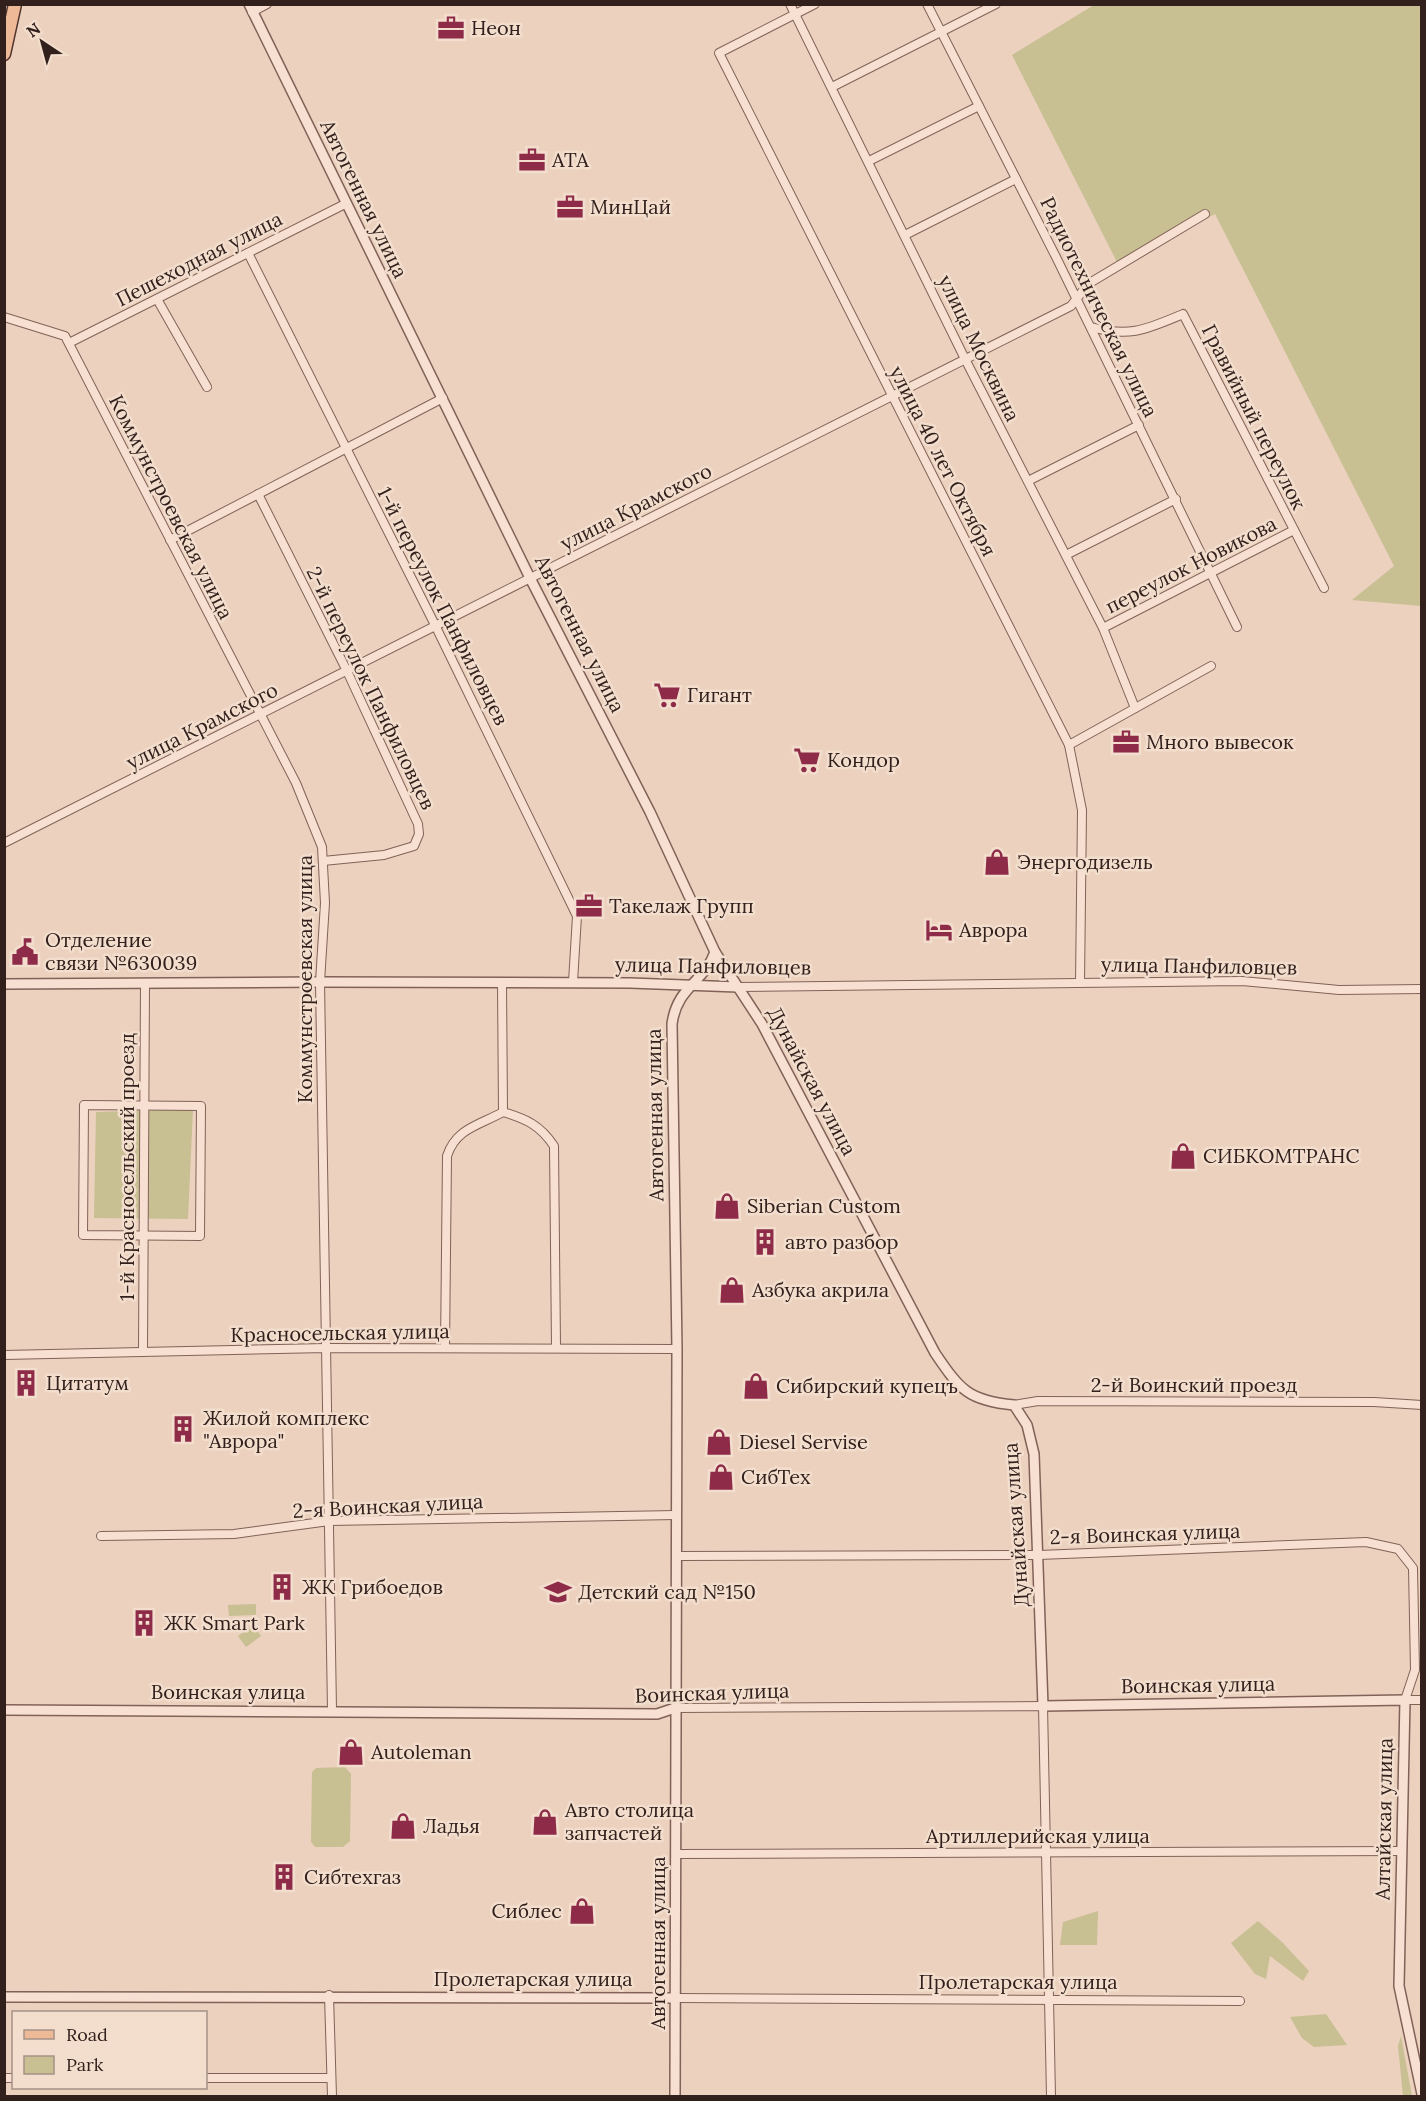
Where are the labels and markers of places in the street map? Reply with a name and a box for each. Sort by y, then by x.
office icon: Неон [436,13,466,43]
place label: Неон [471,15,521,40]
office icon: АТА [517,145,547,175]
place label: АТА [551,147,589,172]
office icon: МинЦай [555,192,585,222]
place label: МинЦай [590,194,671,219]
supermarket icon: Гигант [652,680,682,710]
place label: Гигант [687,682,752,707]
office icon: Много вывесок [1111,727,1141,757]
place label: Много вывесок [1146,729,1294,754]
supermarket icon: Кондор [792,745,822,775]
place label: Кондор [827,747,900,772]
shop icon: Энергодизель [982,847,1012,877]
place label: Энергодизель [1017,849,1153,874]
office icon: Такелаж Групп [574,891,604,921]
place label: Такелаж Групп [609,893,754,918]
hotel icon: Аврора [924,915,954,945]
place label: Аврора [958,917,1028,942]
place label: Отделение связи №630039 [45,927,197,975]
public building icon: Отделение связи №630039 [10,937,40,967]
shop icon: СИБКОМТРАНС [1168,1141,1198,1171]
place label: СИБКОМТРАНС [1203,1143,1359,1168]
shop icon: Siberian Custom [712,1191,742,1221]
place label: Siberian Custom [747,1193,901,1218]
building icon: авто разбор [750,1227,780,1257]
place label: авто разбор [785,1229,899,1254]
shop icon: Азбука акрила [717,1275,747,1305]
place label: Азбука акрила [751,1277,889,1302]
building icon: Цитатум [11,1368,41,1398]
place label: Цитатум [46,1370,129,1395]
shop icon: Сибирский купецъ [741,1371,771,1401]
place label: Сибирский купецъ [776,1373,958,1398]
place label: Жилой комплекс "Аврора" [203,1405,369,1453]
building icon: Жилой комплекс "Аврора" [168,1414,198,1444]
shop icon: Diesel Servise [704,1427,734,1457]
place label: Diesel Servise [739,1429,868,1454]
shop icon: СибТех [706,1462,736,1492]
place label: СибТех [741,1464,811,1489]
building icon: ЖК Грибоедов [267,1572,297,1602]
place label: ЖК Грибоедов [302,1574,443,1599]
school or university icon: Детский сад №150 [543,1577,573,1607]
place label: Детский сад №150 [578,1579,756,1604]
building icon: ЖК Smart Park [129,1608,159,1638]
place label: ЖК Smart Park [164,1610,305,1635]
shop icon: Autoleman [336,1737,366,1767]
place label: Autoleman [370,1739,472,1764]
place label: Авто столица запчастей [564,1797,694,1845]
shop icon: Авто столица запчастей [530,1807,560,1837]
shop icon: Ладья [388,1811,418,1841]
place label: Ладья [423,1813,480,1838]
building icon: Сибтехгаз [269,1862,299,1892]
place label: Сибтехгаз [304,1864,401,1889]
shop icon: Сиблес [567,1896,597,1926]
place label: Сиблес [491,1898,562,1923]

